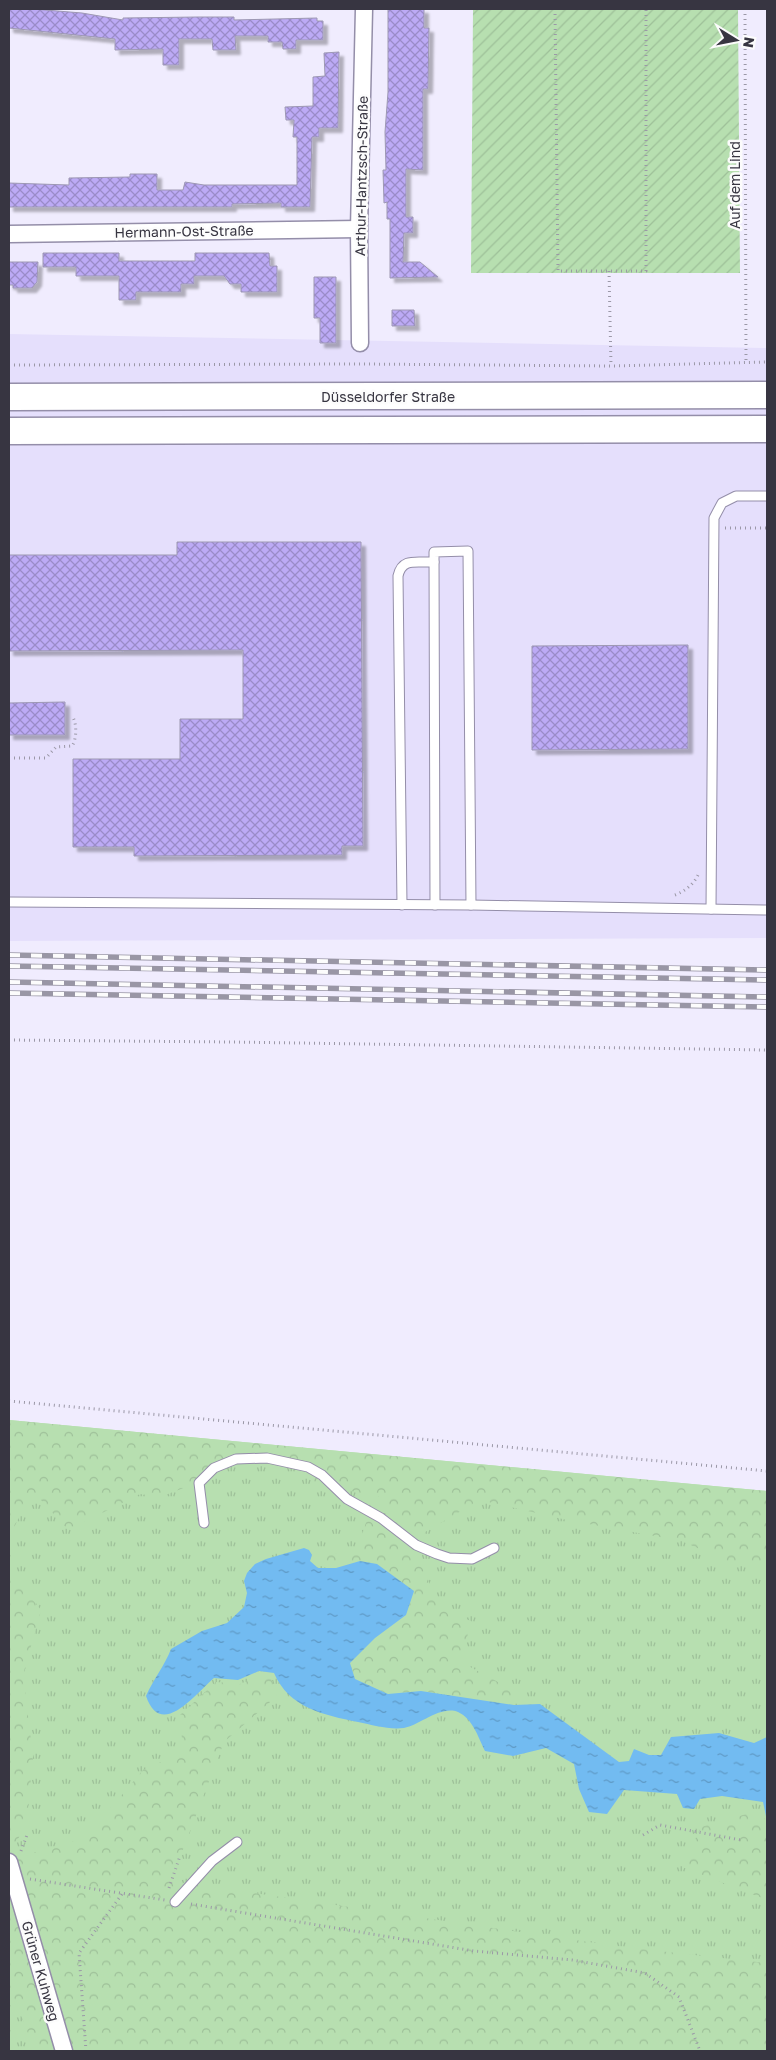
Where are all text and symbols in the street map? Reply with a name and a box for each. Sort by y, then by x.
north arrow [711,15,761,65]
text: N [740,36,759,49]
street label: Arthur-Hantzsch-Straße [351,96,371,256]
street label: Auf dem Lind [726,141,743,229]
street label: Hermann-Ost-Straße [114,221,254,241]
street label: Düsseldorfer Straße [321,388,455,405]
street label: Grüner Kuhweg [19,1919,63,2023]

